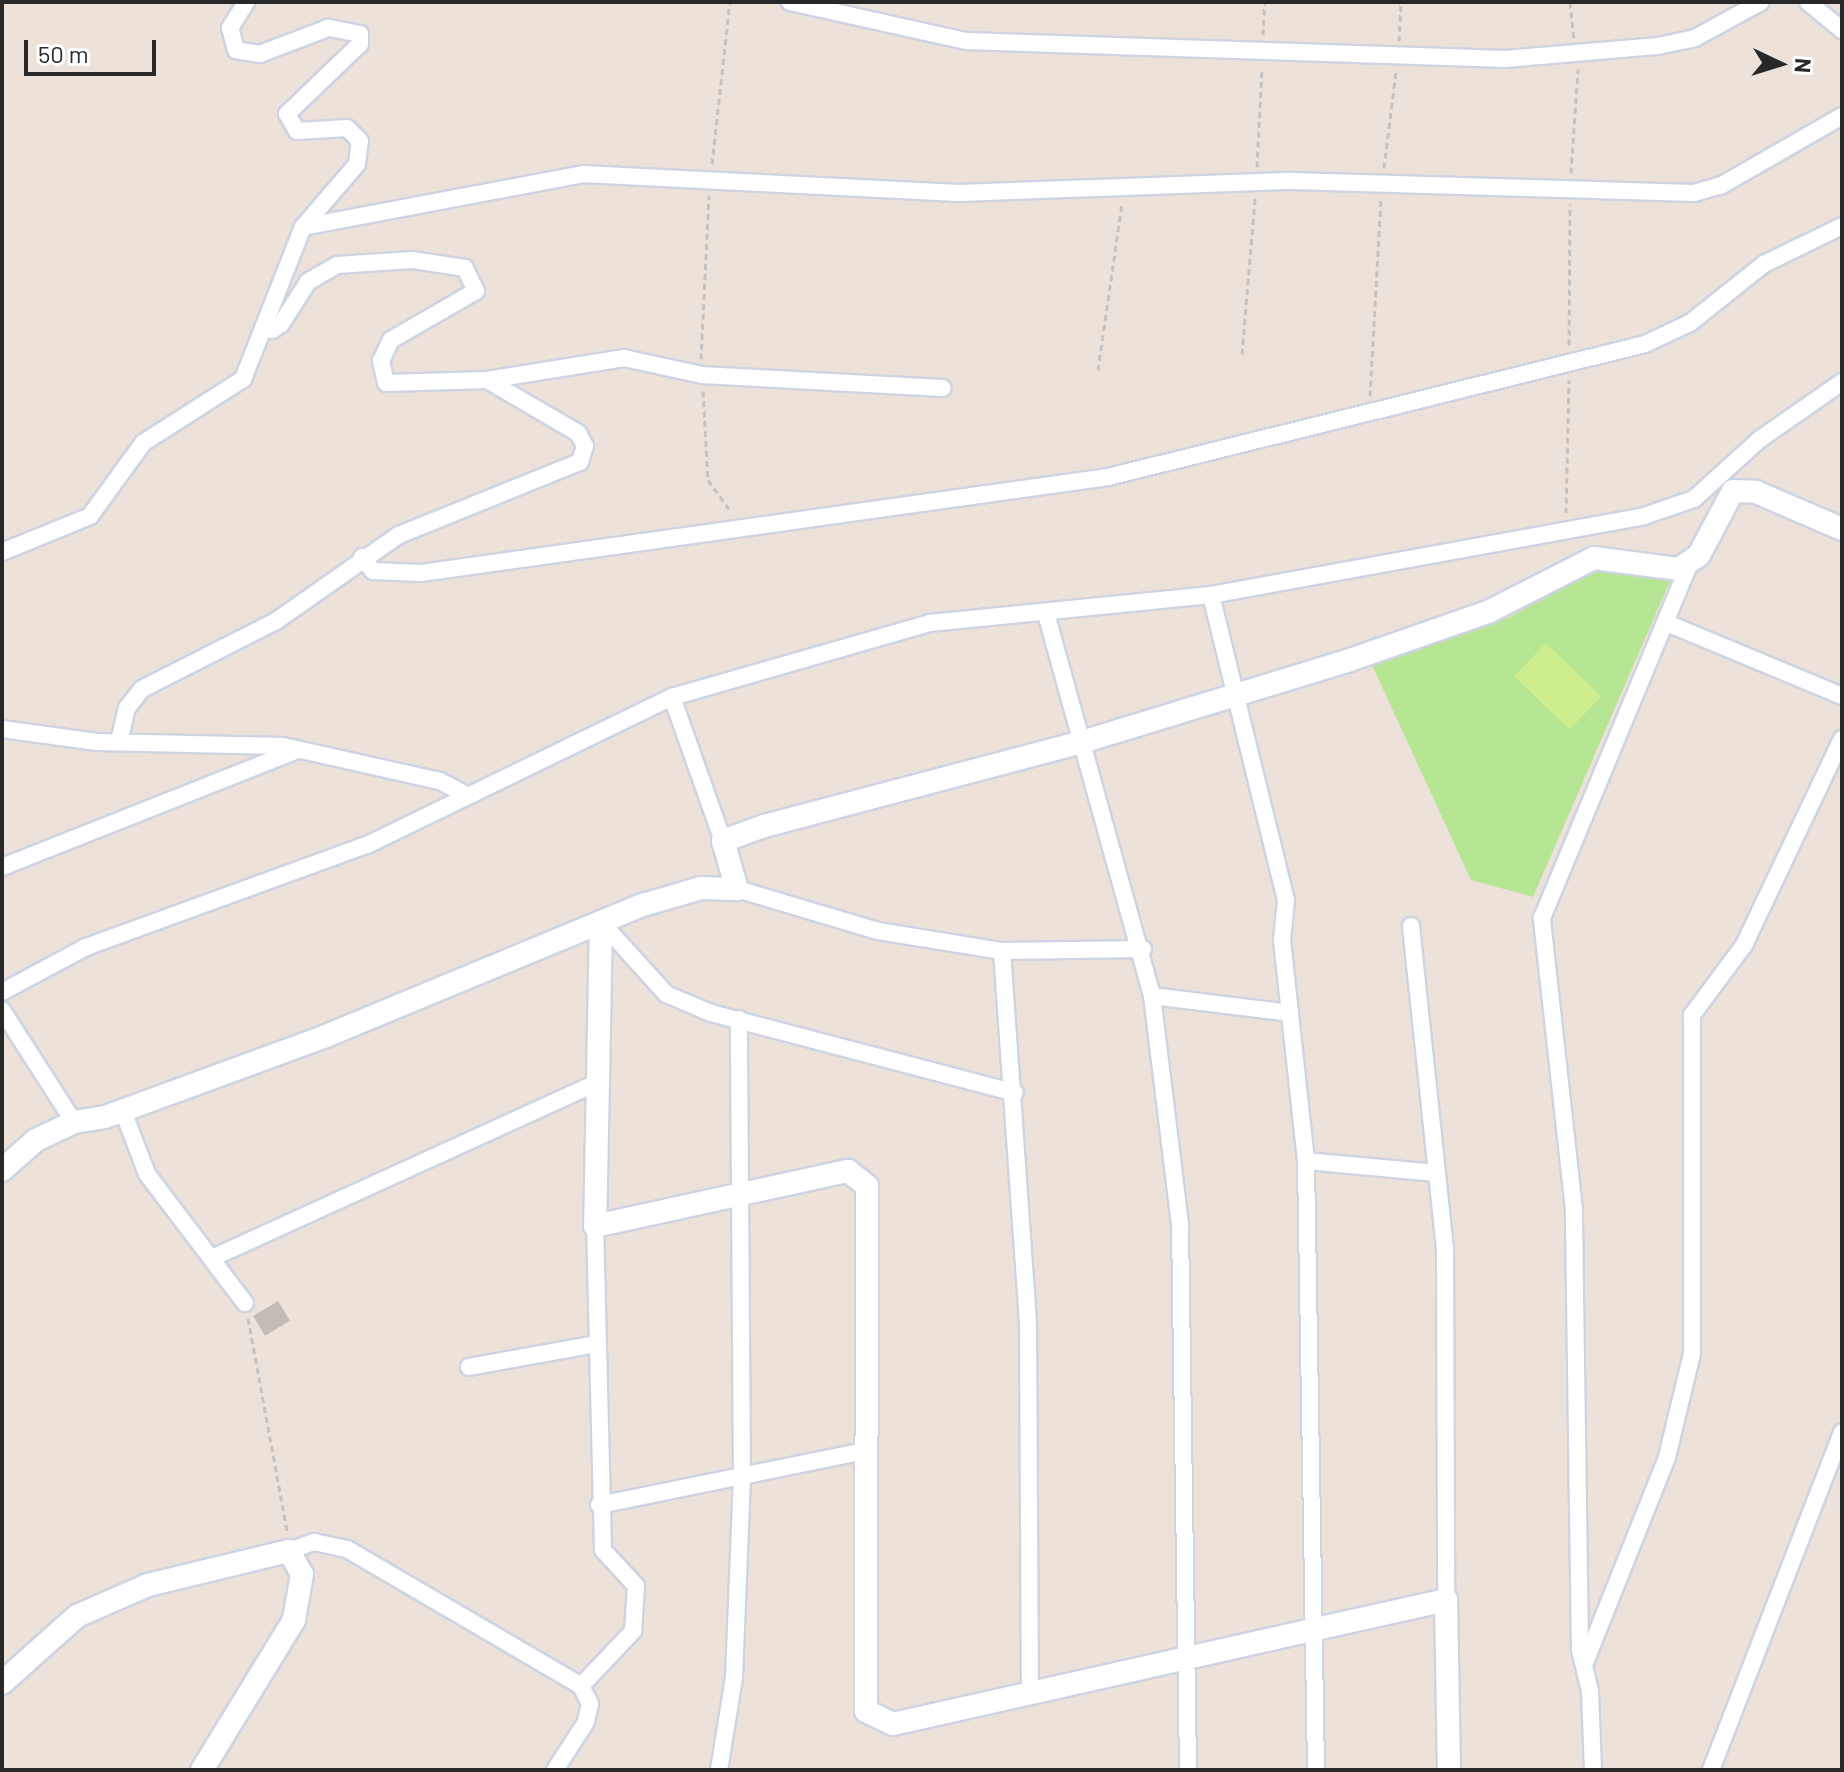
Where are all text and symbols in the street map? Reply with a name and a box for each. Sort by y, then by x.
scale bar [28,24,160,74]
north arrow [1740,24,1820,104]
text: 50 m [38,39,89,68]
text: N [1790,57,1817,74]

